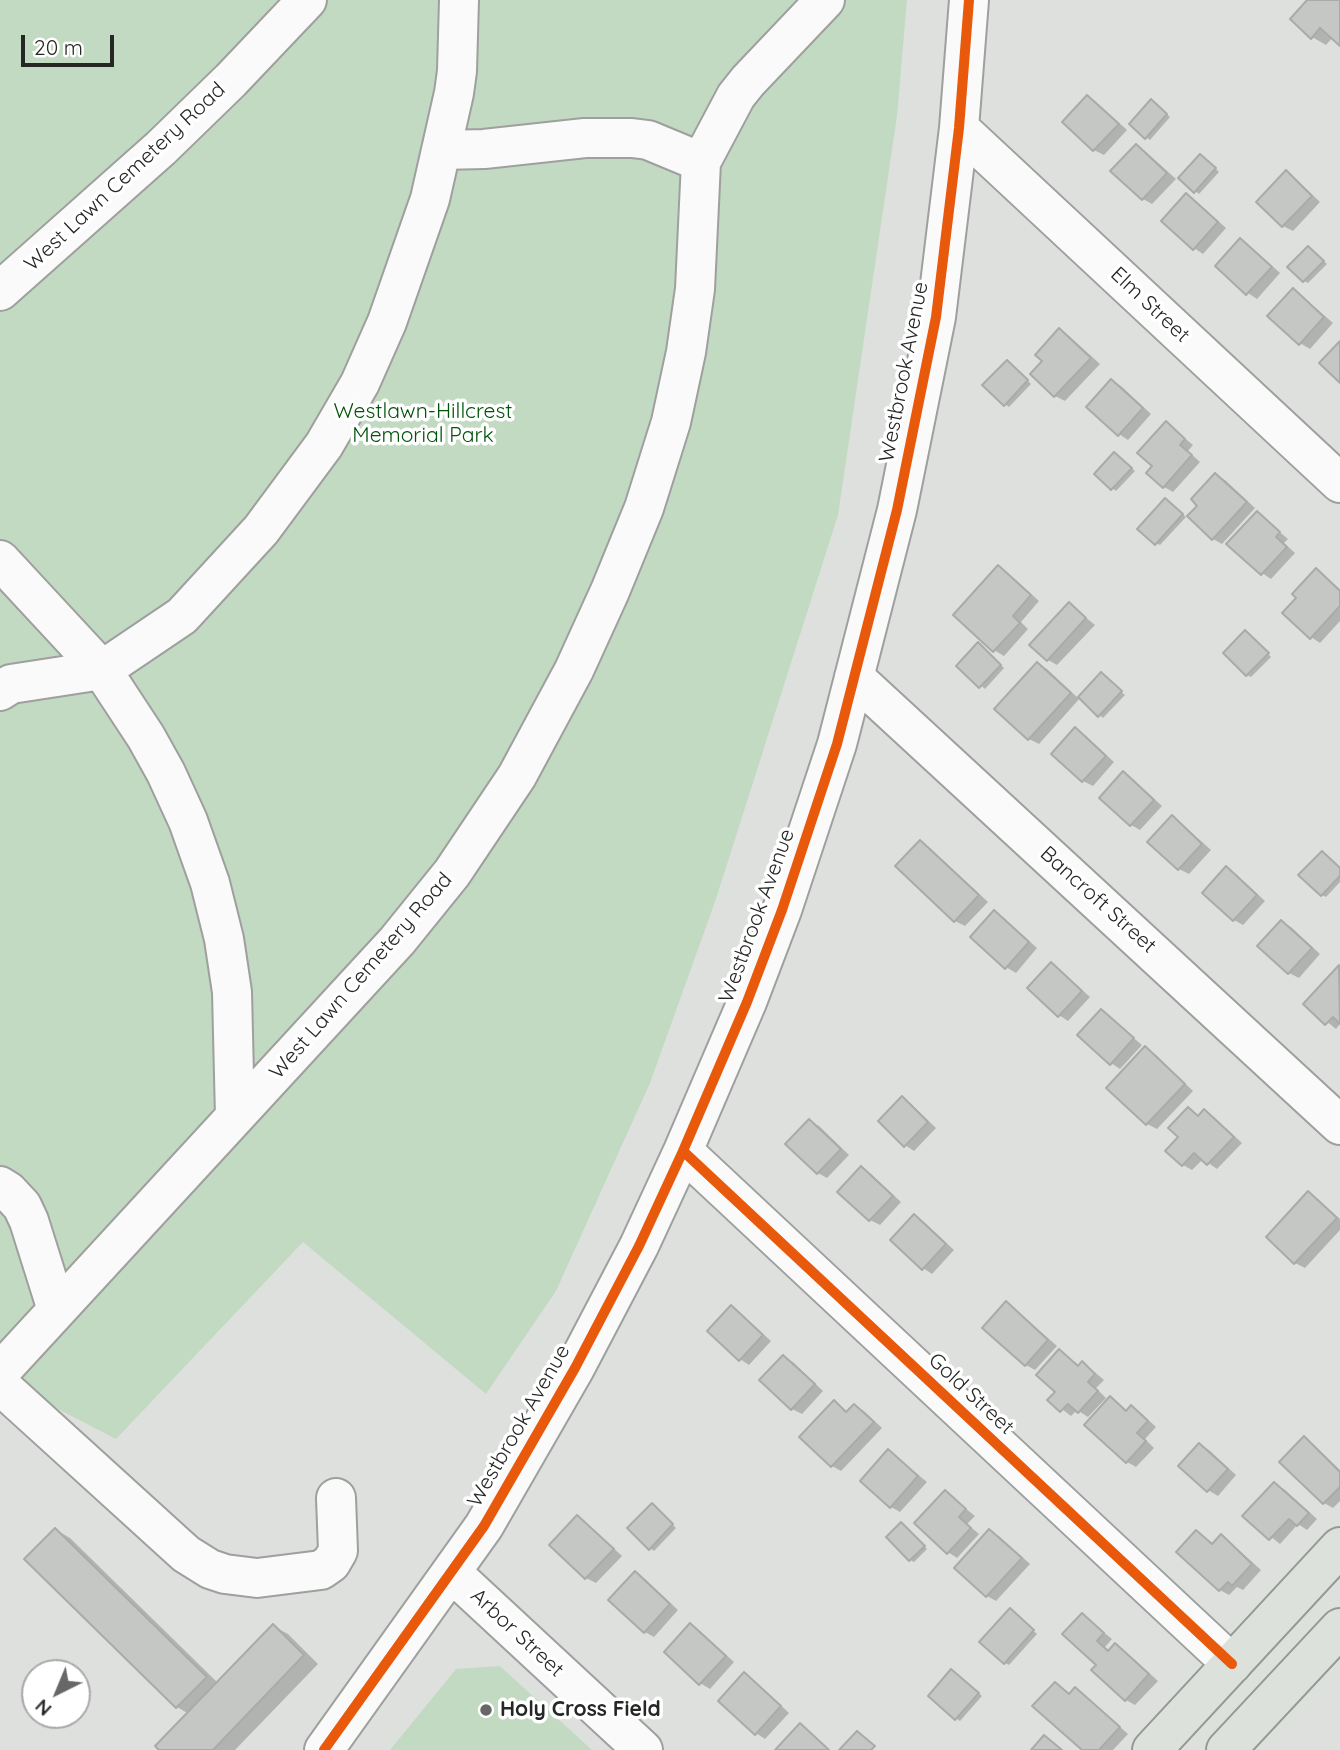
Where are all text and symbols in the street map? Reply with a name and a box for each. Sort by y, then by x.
scale bar [24,21,117,65]
text: 20 m [34,34,83,60]
street label: West Lawn Cemetery Road [19,77,231,277]
street label: Elm Street [1105,262,1195,348]
street label: Westbrook Avenue [874,280,934,464]
park label: Westlawn-Hillcrest Memorial Park [334,399,512,449]
street label: Westbrook Avenue [714,826,800,1006]
street label: Bancroft Street [1035,841,1161,959]
street label: West Lawn Cemetery Road [264,868,458,1084]
street label: Westbrook Avenue [462,1340,576,1512]
street label: Gold Street [923,1348,1019,1440]
street label: Arbor Street [465,1583,569,1683]
north arrow [21,1659,91,1729]
text: N [30,1694,56,1721]
place label: Holy Cross Field [500,1697,661,1723]
marker: Holy Cross Field [478,1702,494,1718]

